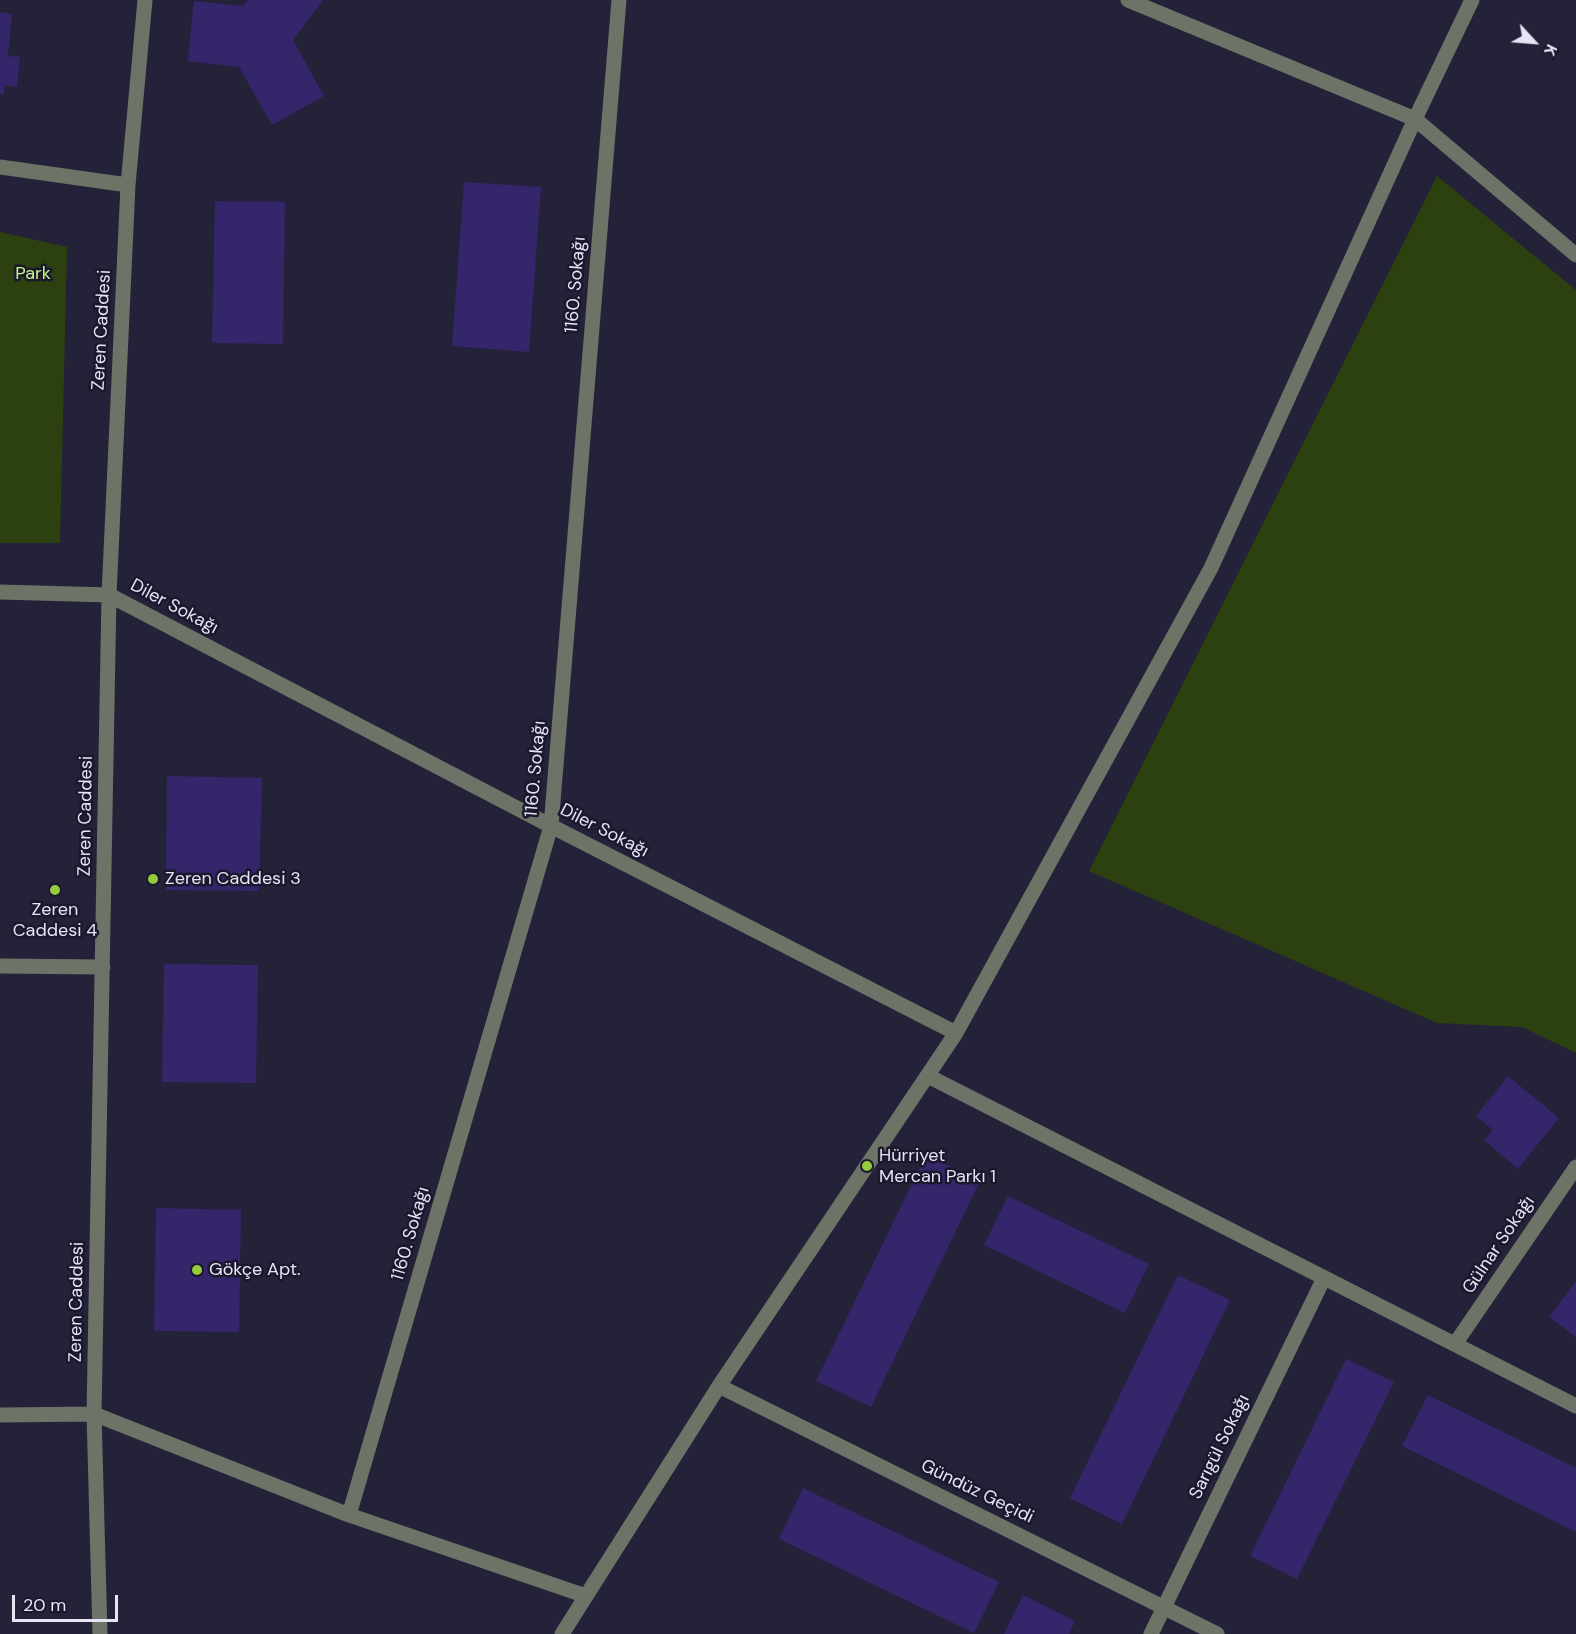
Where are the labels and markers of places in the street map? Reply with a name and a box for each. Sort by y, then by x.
place label: Zeren Caddesi 3 [165,868,301,890]
marker: Zeren Caddesi 3 [146,872,160,886]
marker: Zeren Caddesi 4 [48,883,62,897]
place label: Zeren Caddesi 4 [13,899,97,942]
place label: Hürriyet Mercan Parkı 1 [879,1145,996,1188]
marker: Hürriyet Mercan Parkı 1 [860,1159,874,1173]
place label: Gökçe Apt. [209,1259,301,1281]
marker: Gökçe Apt. [190,1263,204,1277]

